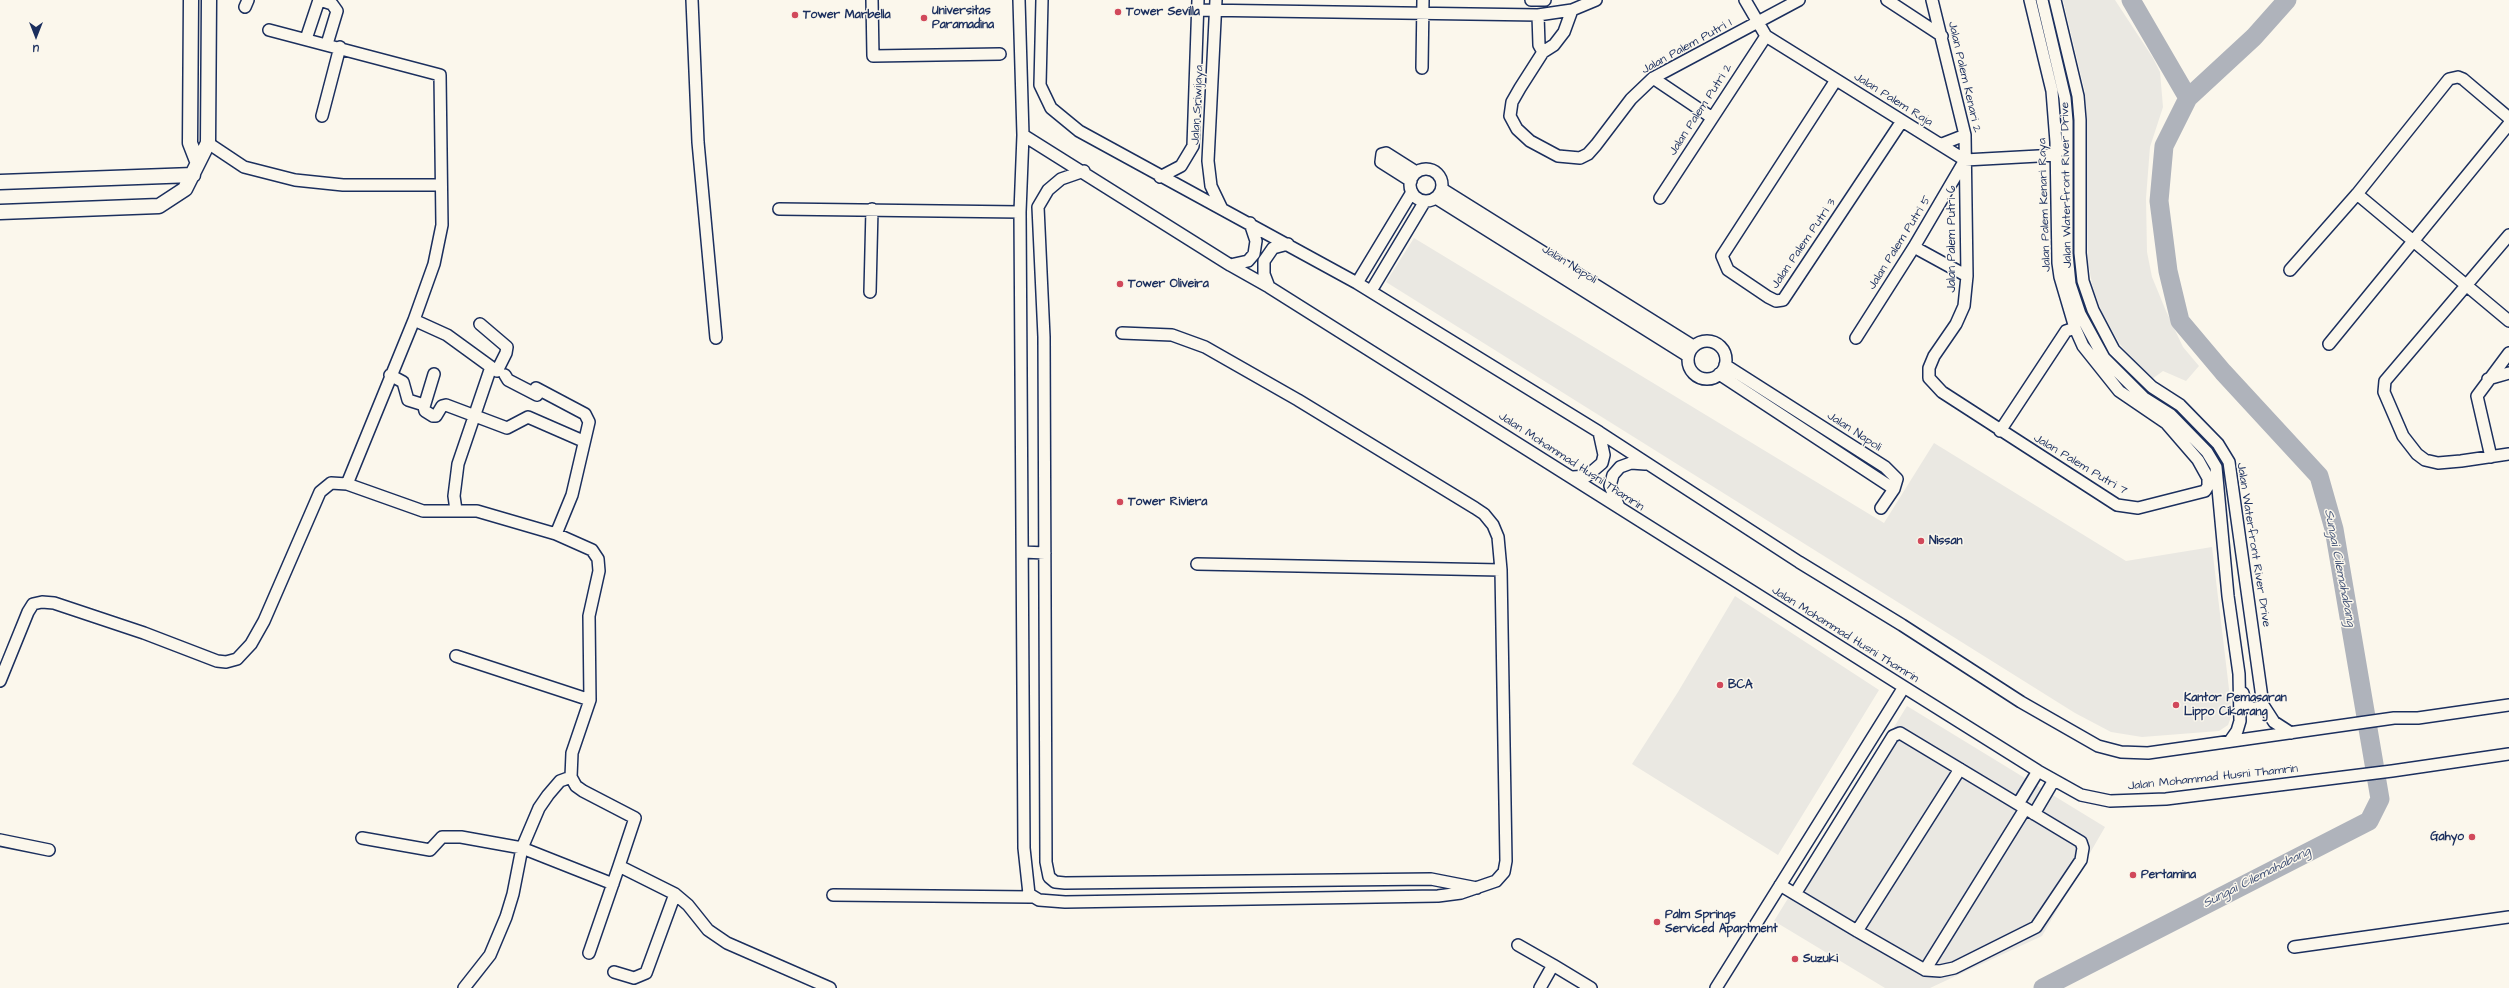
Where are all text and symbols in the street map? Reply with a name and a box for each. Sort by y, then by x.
place label: Universitas Paramadina [932,4,994,32]
place label: Tower Sevilla [1126,5,1200,19]
marker: Tower Sevilla [1113,7,1123,17]
place label: Tower Marbella [803,8,891,22]
marker: Tower Marbella [790,10,800,20]
marker: Universitas Paramadina [919,13,929,23]
north arrow [16,16,56,56]
street label: Jalan Palem Putri 1 [1639,16,1735,78]
street label: Jalan Palem Kenari 2 [1944,20,1984,134]
text: U [33,41,39,56]
street label: Jalan Palem Putri 2 [1666,62,1736,158]
street label: Jalan Sriwijaya [1189,65,1207,145]
street label: Jalan Palem Raja [1851,70,1935,130]
street label: Jalan Waterfront River Drive [2058,102,2076,268]
street label: Jalan Palem Kenari Raya [2035,138,2055,272]
street label: Jalan Palem Putri 6 [1945,186,1959,292]
street label: Jalan Palem Putri 5 [1865,193,1935,293]
street label: Jalan Palem Putri 3 [1769,196,1839,292]
street label: Jalan Napoli [1539,242,1599,288]
place label: Tower Oliveira [1128,277,1209,291]
marker: Tower Oliveira [1115,279,1125,289]
street label: Jalan Mohammad Husni Thamrin [1495,409,1647,515]
street label: Jalan Napoli [1824,409,1884,455]
street label: Jalan Palem Putri 7 [2031,431,2129,499]
street label: Jalan Waterfront River Drive [2233,462,2273,628]
place label: Tower Riviera [1128,495,1207,509]
marker: Tower Riviera [1115,497,1125,507]
water label: Sungai Cilemahabang [2320,508,2358,628]
place label: Nissan [1929,534,1962,548]
marker: Nissan [1916,536,1926,546]
street label: Jalan Mohammad Husni Thamrin [1769,584,1921,686]
place label: BCA [1728,678,1753,692]
marker: BCA [1715,680,1725,690]
place label: Kantor Pemasaran Lippo Cikarang [2184,691,2287,719]
marker: Kantor Pemasaran Lippo Cikarang [2171,700,2181,710]
street label: Jalan Mohammad Husni Thamrin [2127,762,2299,794]
place label: Gahyo [2430,830,2464,844]
marker: Gahyo [2467,832,2477,842]
water label: Sungai Cilemahabang [2200,844,2314,912]
place label: Pertamina [2141,868,2196,882]
marker: Pertamina [2128,870,2138,880]
place label: Palm Springs Serviced Apartment [1665,908,1778,936]
marker: Palm Springs Serviced Apartment [1652,917,1662,927]
place label: Suzuki [1803,952,1838,966]
marker: Suzuki [1790,954,1800,964]

